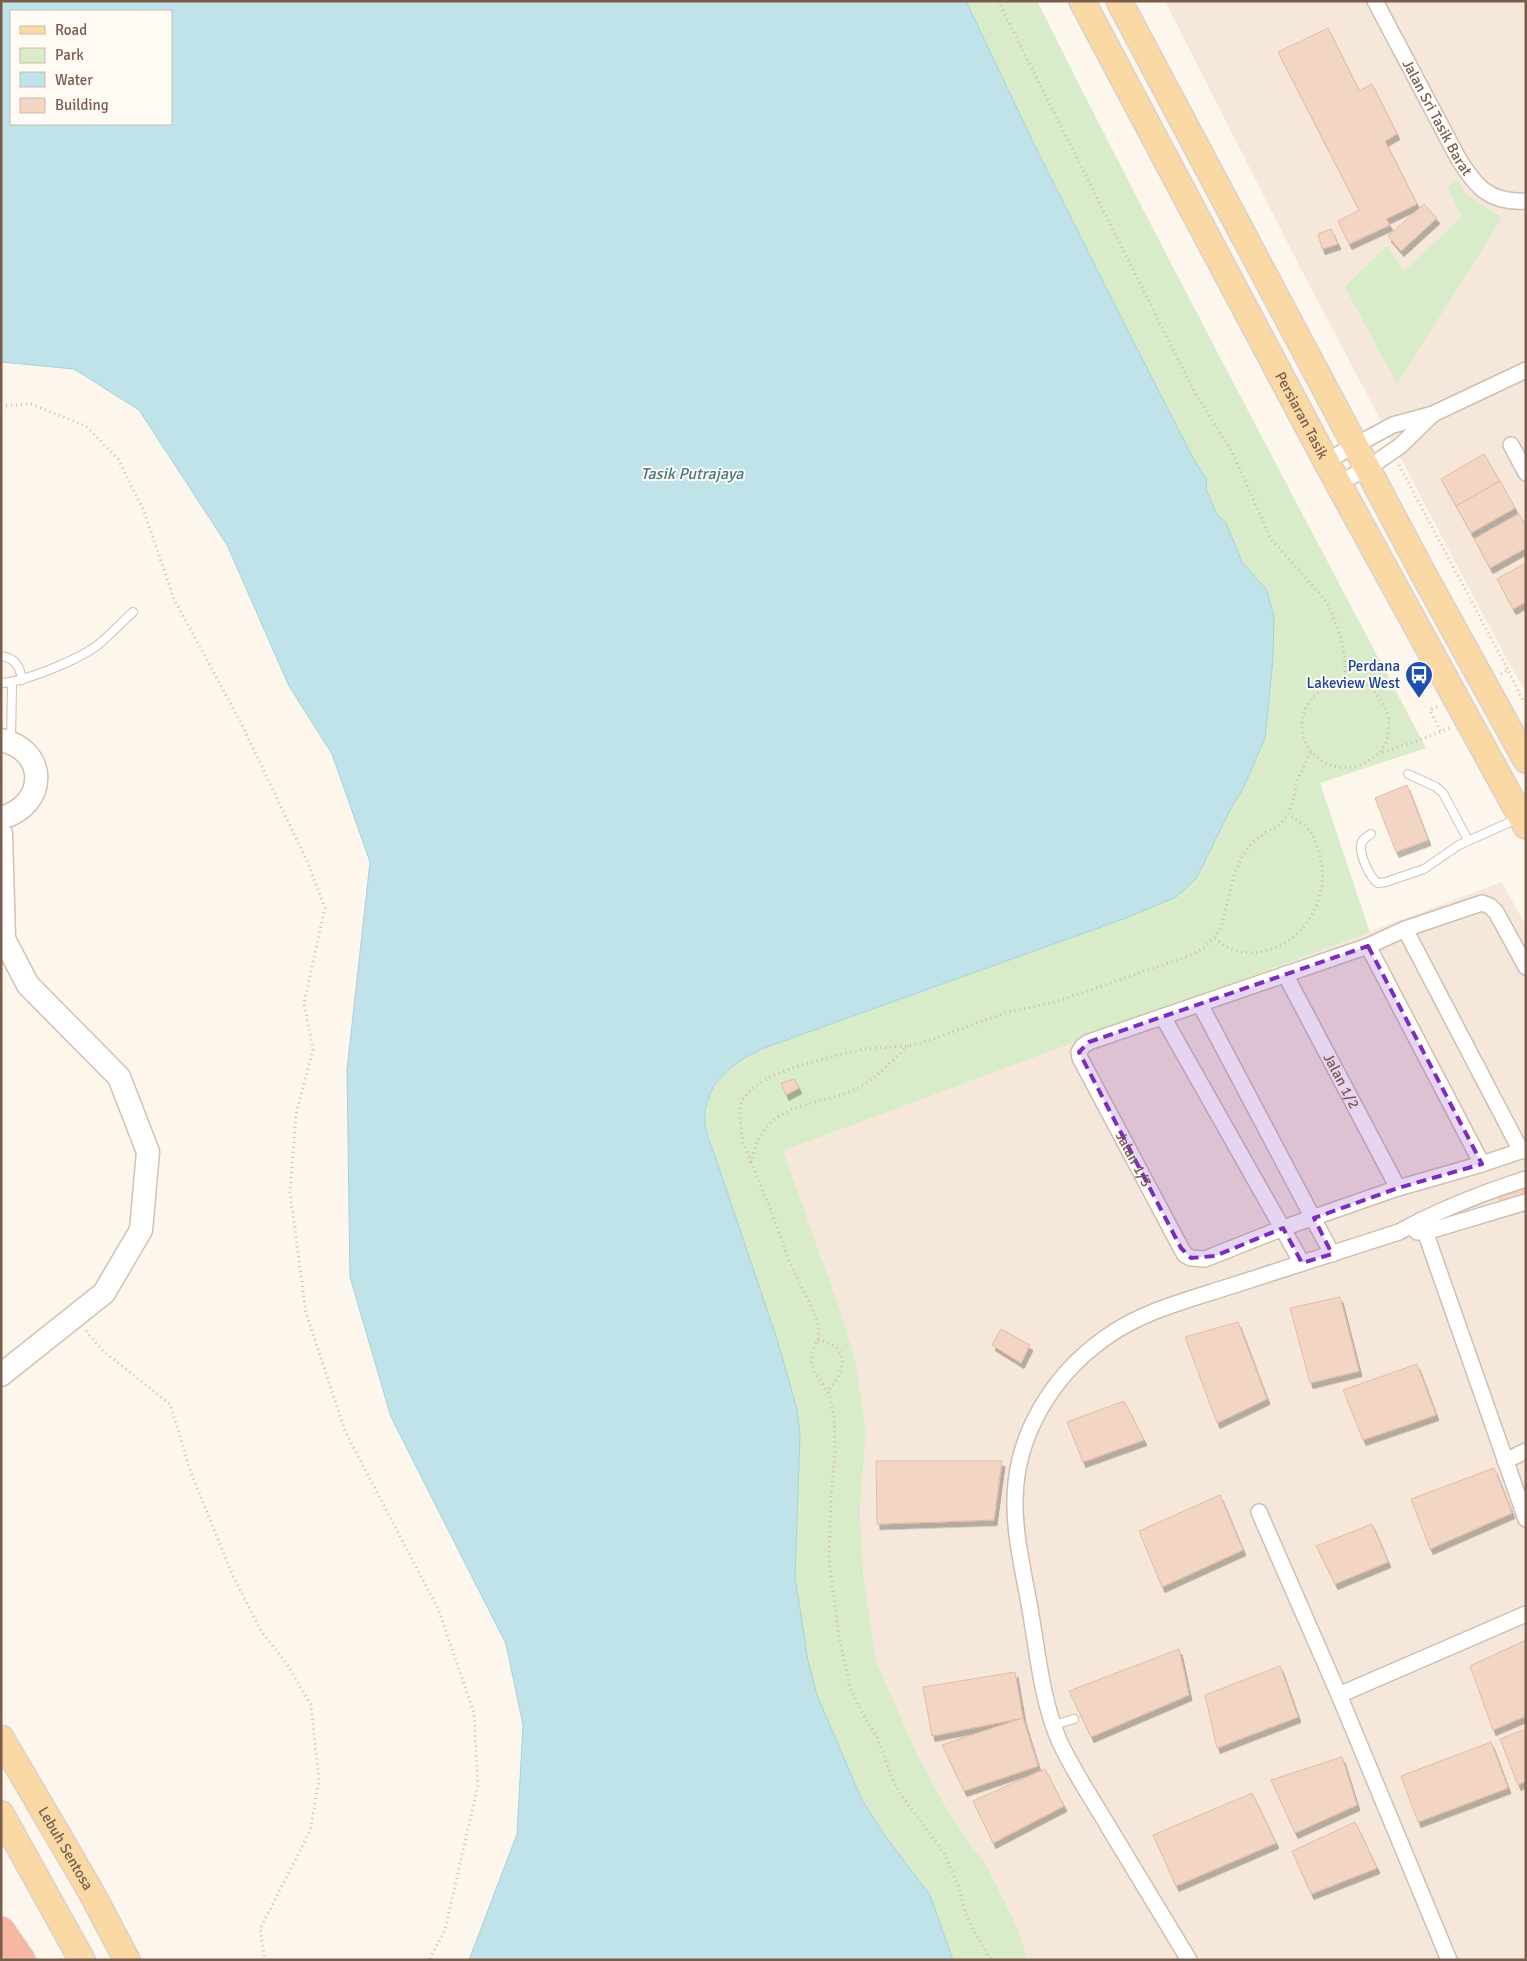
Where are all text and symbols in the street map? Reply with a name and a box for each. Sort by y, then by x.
legend [10,10,172,125]
text: Road [55,21,87,39]
text: Park [55,46,84,64]
street label: Jalan Sri Tasik Barat [1399,56,1476,179]
text: Water [55,71,93,89]
text: Building [55,96,109,114]
street label: Persiaran Tasik [1271,369,1332,462]
water label: Tasik Putrajaya [641,464,744,484]
place label: Perdana Lakeview West [1307,657,1400,692]
bus stop icon: Perdana Lakeview West [1404,660,1434,699]
street label: Jalan 1/2 [1320,1050,1363,1112]
street label: Jalan 1/3 [1112,1129,1156,1190]
street label: Lebuh Sentosa [34,1803,97,1893]

